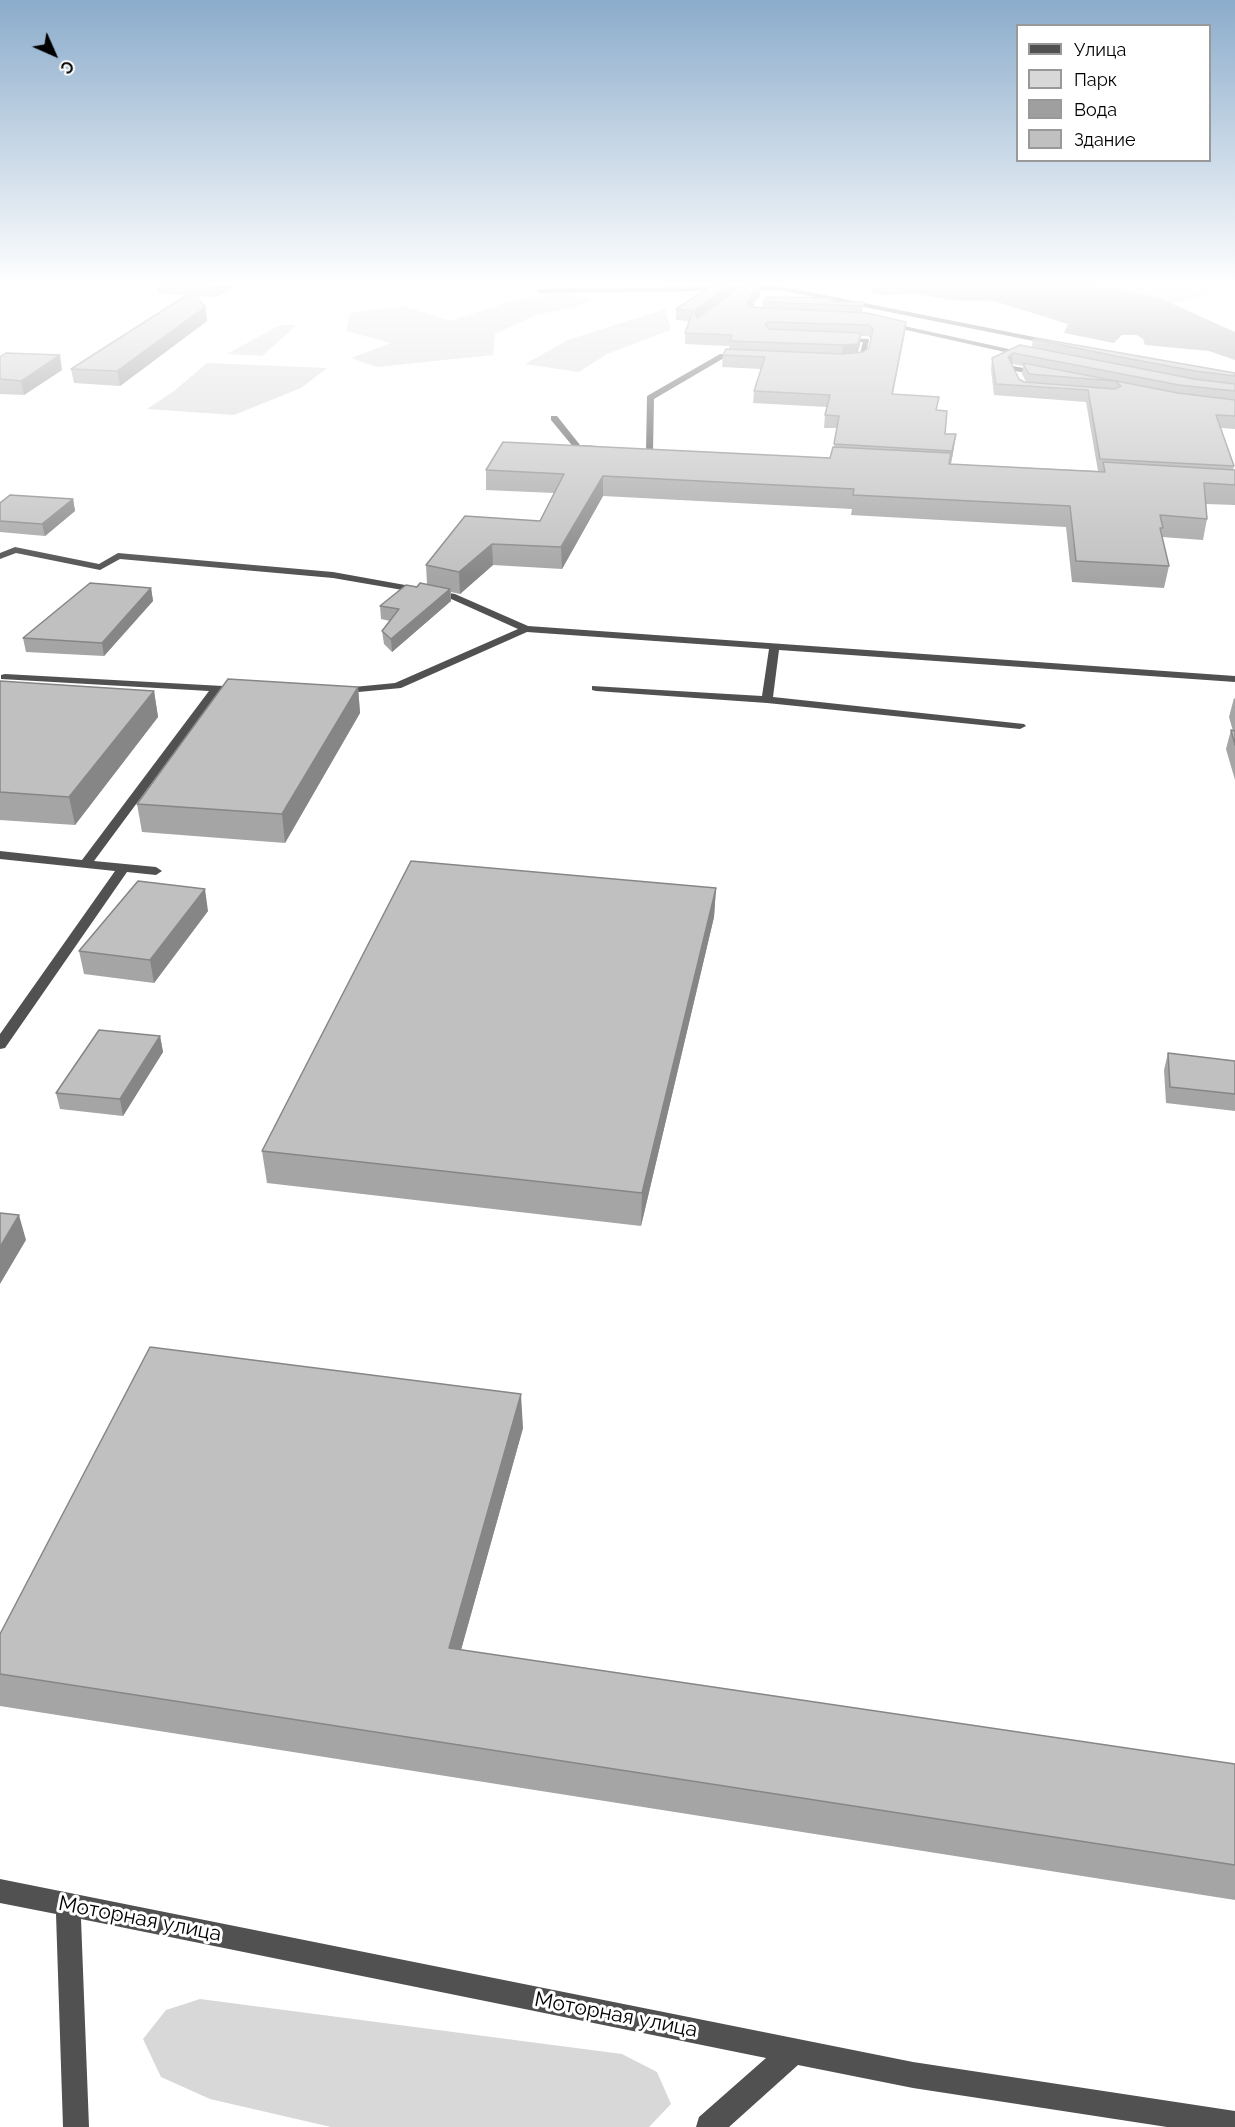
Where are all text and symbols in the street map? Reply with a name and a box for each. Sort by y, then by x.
north arrow [24,24,84,84]
legend [1016,24,1211,162]
text: Улица [1074,39,1126,60]
text: С [56,56,78,78]
text: Парк [1074,69,1117,90]
text: Вода [1074,99,1117,120]
text: Здание [1074,129,1136,150]
street label: Моторная улица [56,1891,224,1947]
street label: Моторная улица [532,1987,700,2043]

